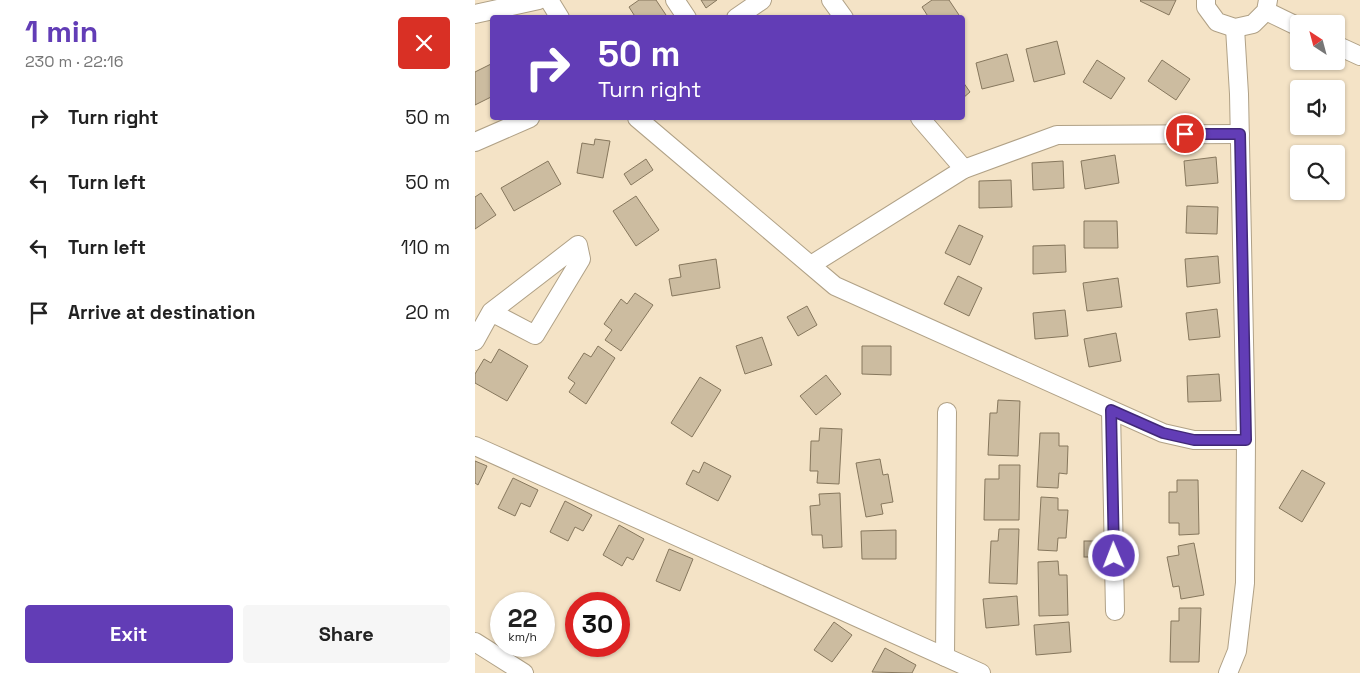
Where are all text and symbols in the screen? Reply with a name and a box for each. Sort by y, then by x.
text: 1 min [25,12,98,51]
north arrow [1290,15,1345,70]
map controls [1290,15,1345,200]
button: close [398,17,450,69]
text: 50 m [598,32,680,76]
icon: right [515,35,580,100]
text: 230 m · 22:16 [25,51,123,72]
text: Turn right [598,75,701,103]
button: sound [1290,80,1345,135]
icon: right [25,104,53,132]
text: Turn right [68,105,158,130]
text: 50 m [405,105,450,130]
pin [1164,113,1206,155]
icon: arrive [1171,120,1199,148]
button: search [1290,145,1345,200]
icon: left [25,169,53,197]
text: Turn left [68,170,146,195]
text: 50 m [405,170,450,195]
icon: left [25,234,53,262]
text: Turn left [68,235,146,260]
text: 110 m [401,235,450,260]
icon: arrive [25,299,53,327]
text: Arrive at destination [68,300,256,325]
text: 20 m [405,300,450,325]
position arrow [1087,529,1139,581]
speed limit sign: 30 [565,592,630,657]
text: 22 [508,602,537,634]
button: Exit [25,605,233,663]
button: Share [243,605,450,663]
text: km/h [508,629,537,645]

